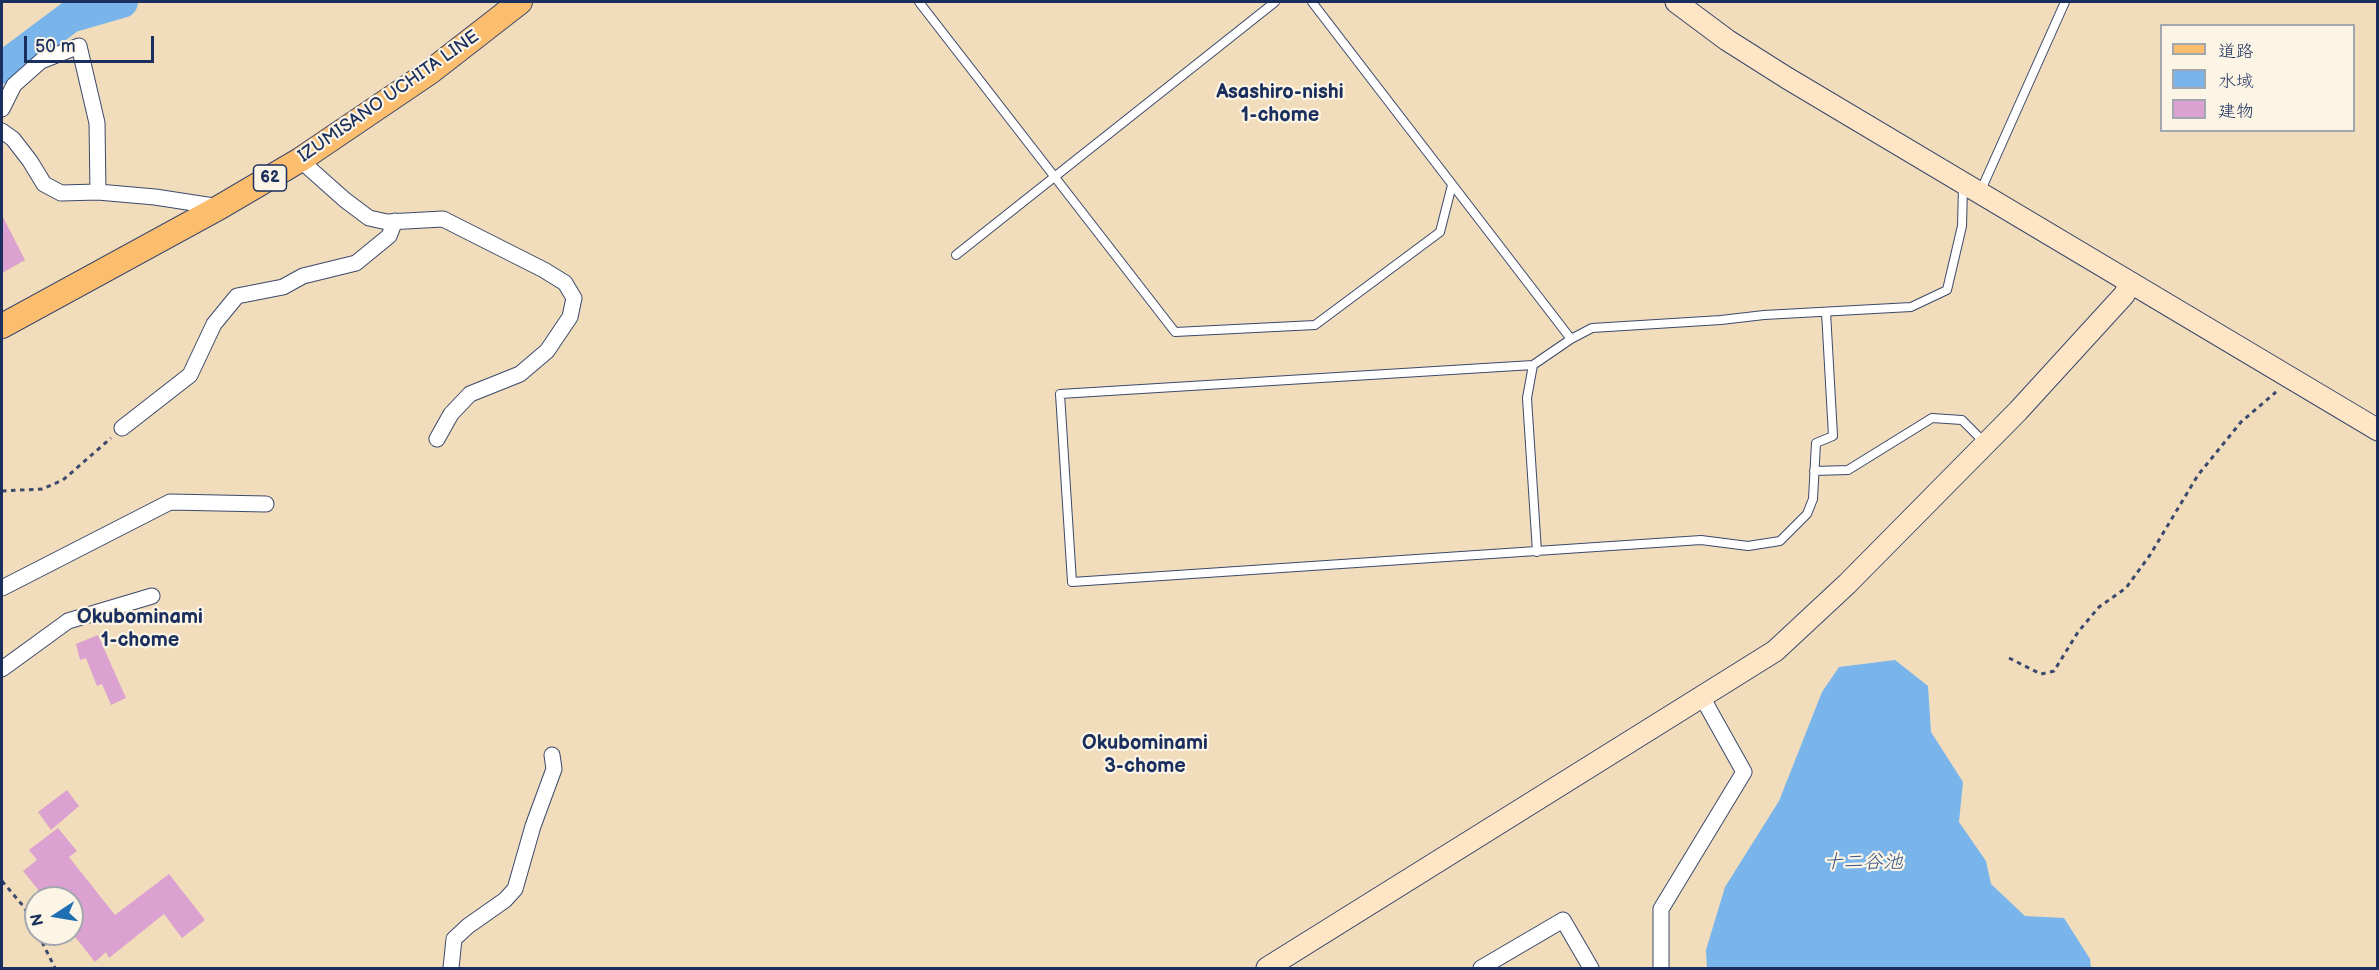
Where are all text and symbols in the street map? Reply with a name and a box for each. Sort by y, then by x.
scale bar [27,24,158,62]
legend [2160,24,2355,132]
street label: IZUMISANO UCHITA LINE [294,26,484,168]
text: 50 m [35,36,76,57]
text: 道路 [2218,41,2254,62]
text: 水域 [2218,71,2254,92]
district label: Asashiro-nishi 1-chome [1216,81,1344,128]
text: 建物 [2218,101,2254,122]
road number: 62 [254,165,286,191]
district label: Okubominami 1-chome [77,606,203,653]
district label: Okubominami 3-chome [1082,732,1208,779]
water label: 十二谷池 [1823,851,1903,875]
north arrow [24,886,84,946]
text: N [27,912,48,927]

